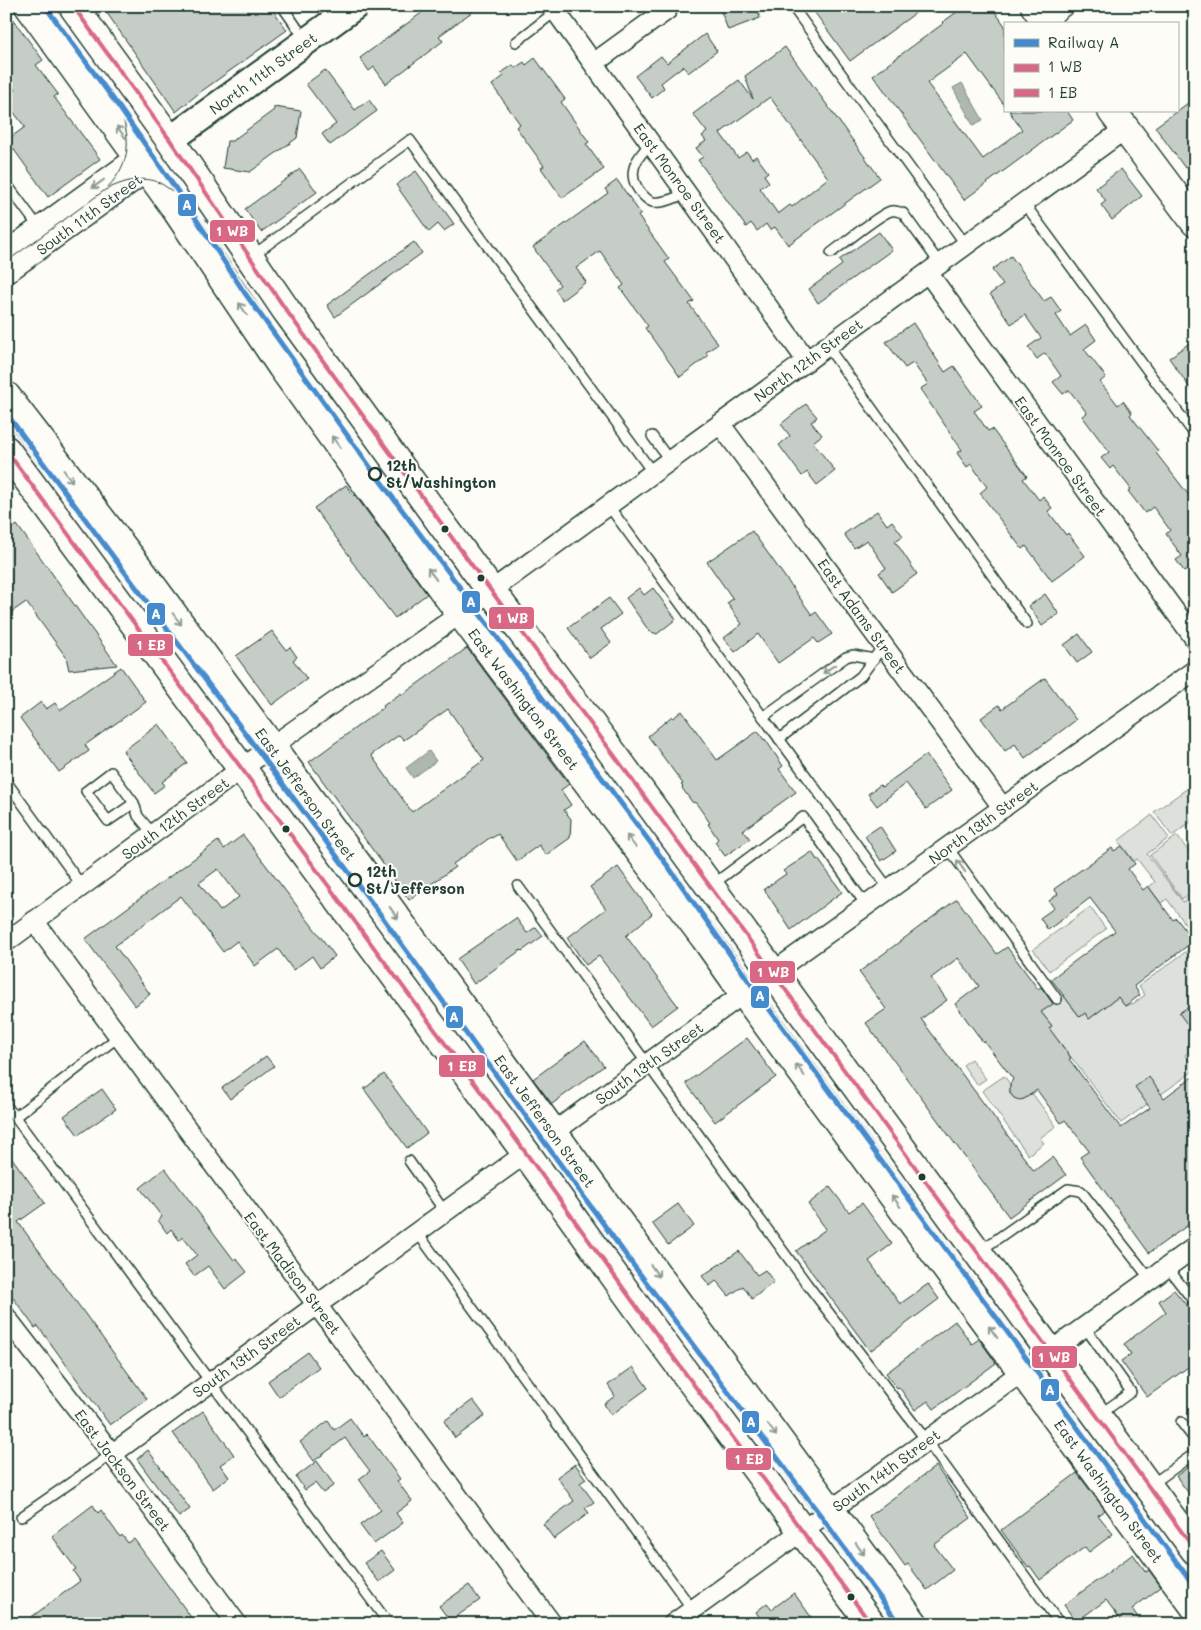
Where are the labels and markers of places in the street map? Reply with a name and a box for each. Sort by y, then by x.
place label: 12th St/Washington [386,455,496,492]
marker: 12th St/Washington [368,467,382,481]
unlabelled marker [440,524,450,534]
unlabelled marker [476,573,486,583]
unlabelled marker [281,824,291,834]
place label: 12th St/Jefferson [366,861,465,898]
marker: 12th St/Jefferson [348,873,362,887]
unlabelled marker [917,1172,927,1182]
unlabelled marker [846,1592,856,1602]

